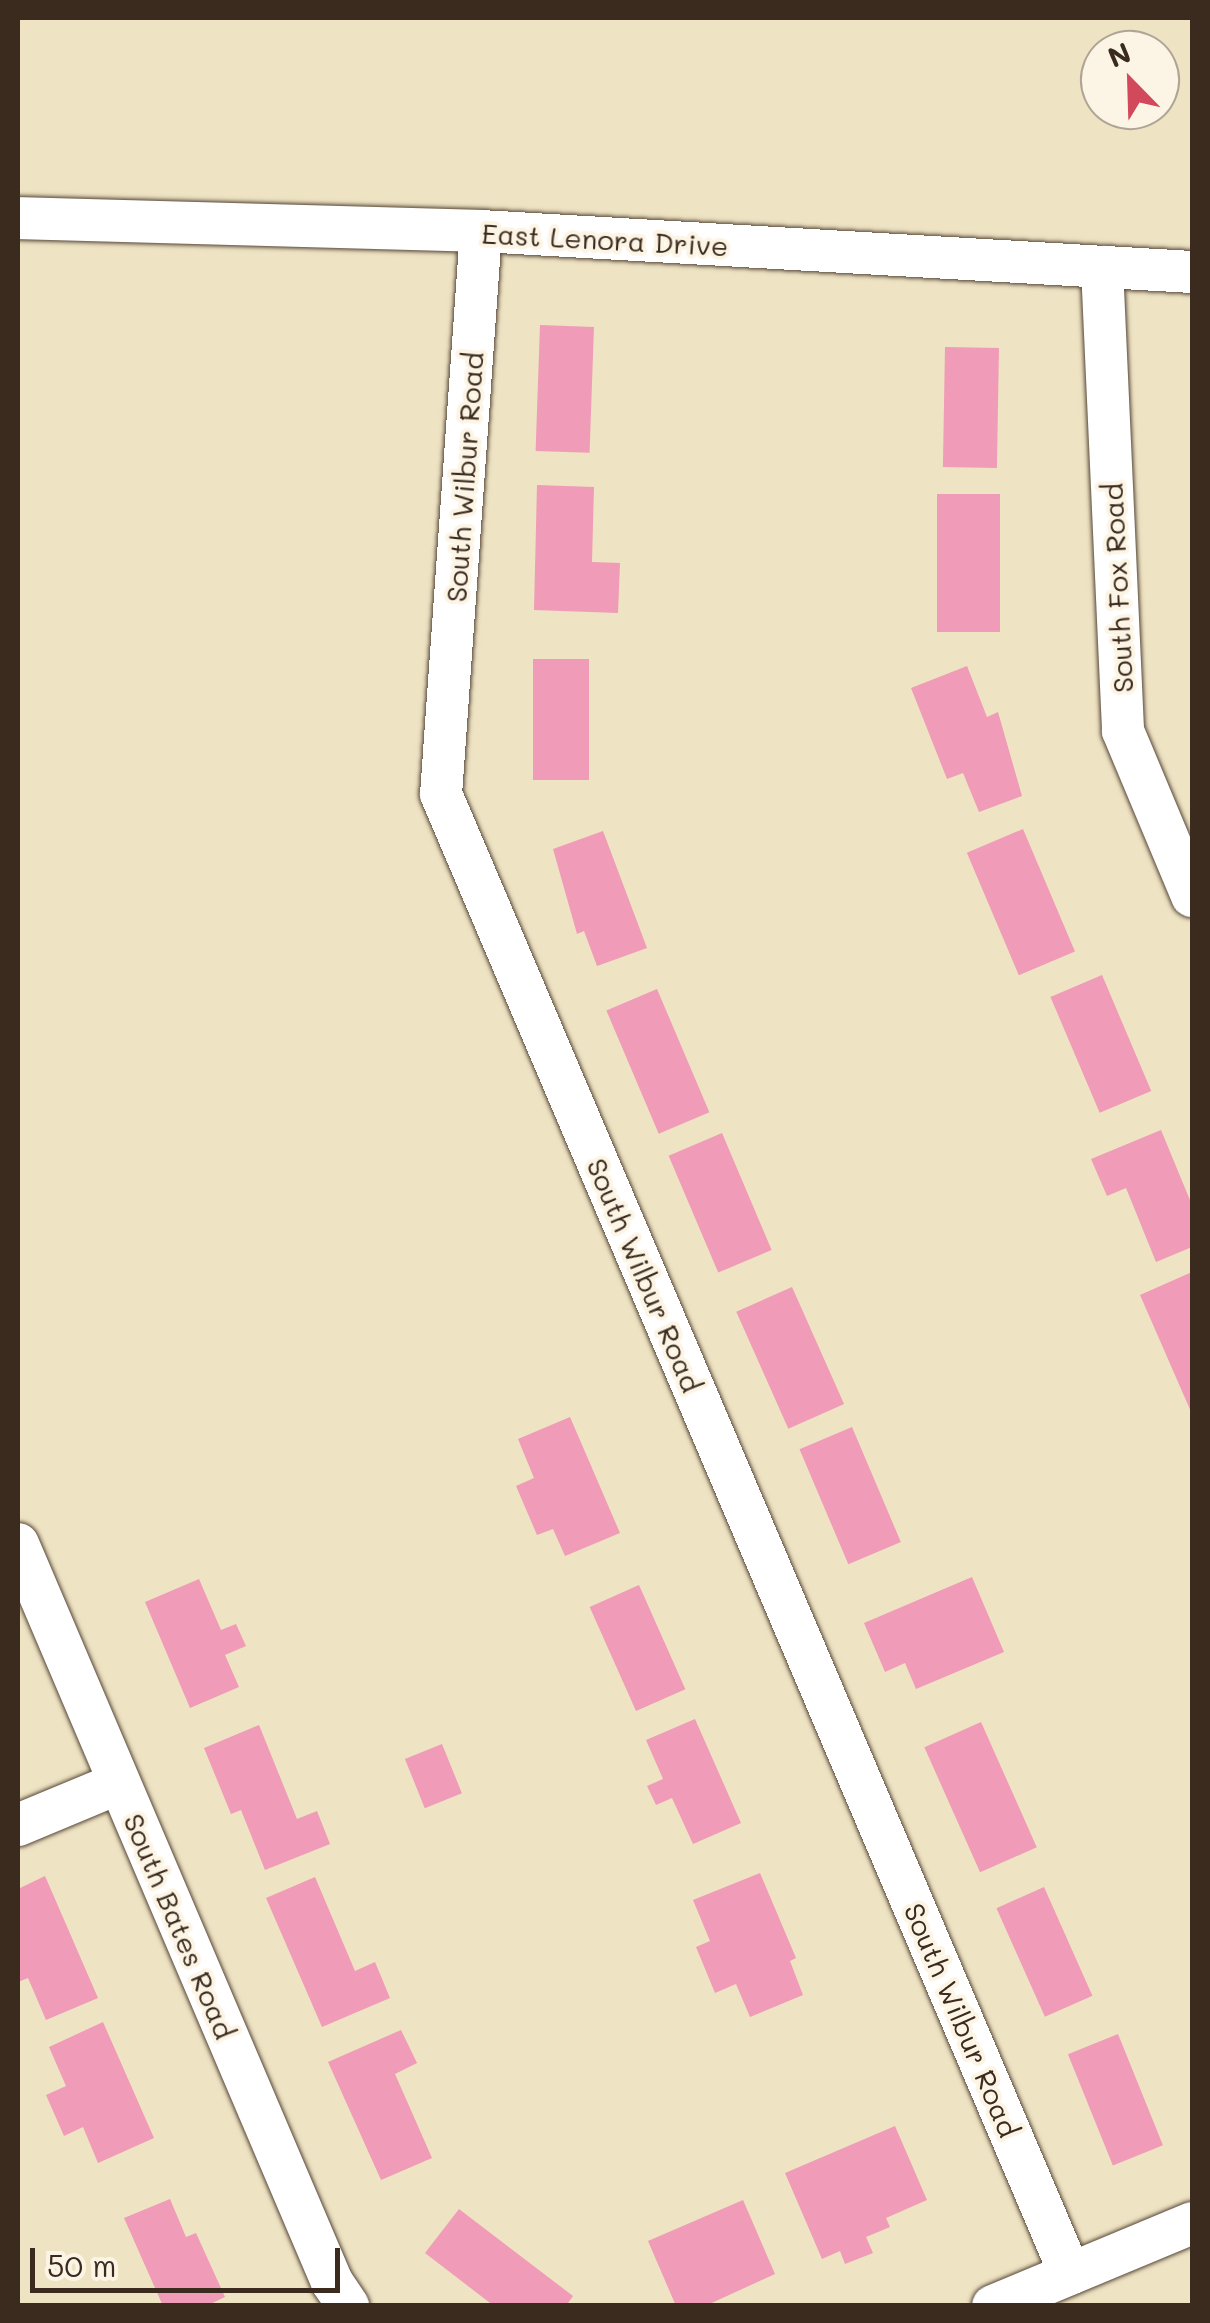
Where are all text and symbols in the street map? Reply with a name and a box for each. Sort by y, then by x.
north arrow [1080,30,1180,130]
text: N [1102,34,1136,75]
street label: East Lenora Drive [481,216,729,262]
street label: South Wilbur Road [438,351,490,603]
street label: South Fox Road [1095,482,1139,694]
street label: South Wilbur Road [581,1153,709,1397]
street label: South Bates Road [117,1808,243,2044]
street label: South Wilbur Road [898,1898,1026,2142]
scale bar [35,2228,345,2290]
text: 50 m [47,2245,117,2285]

